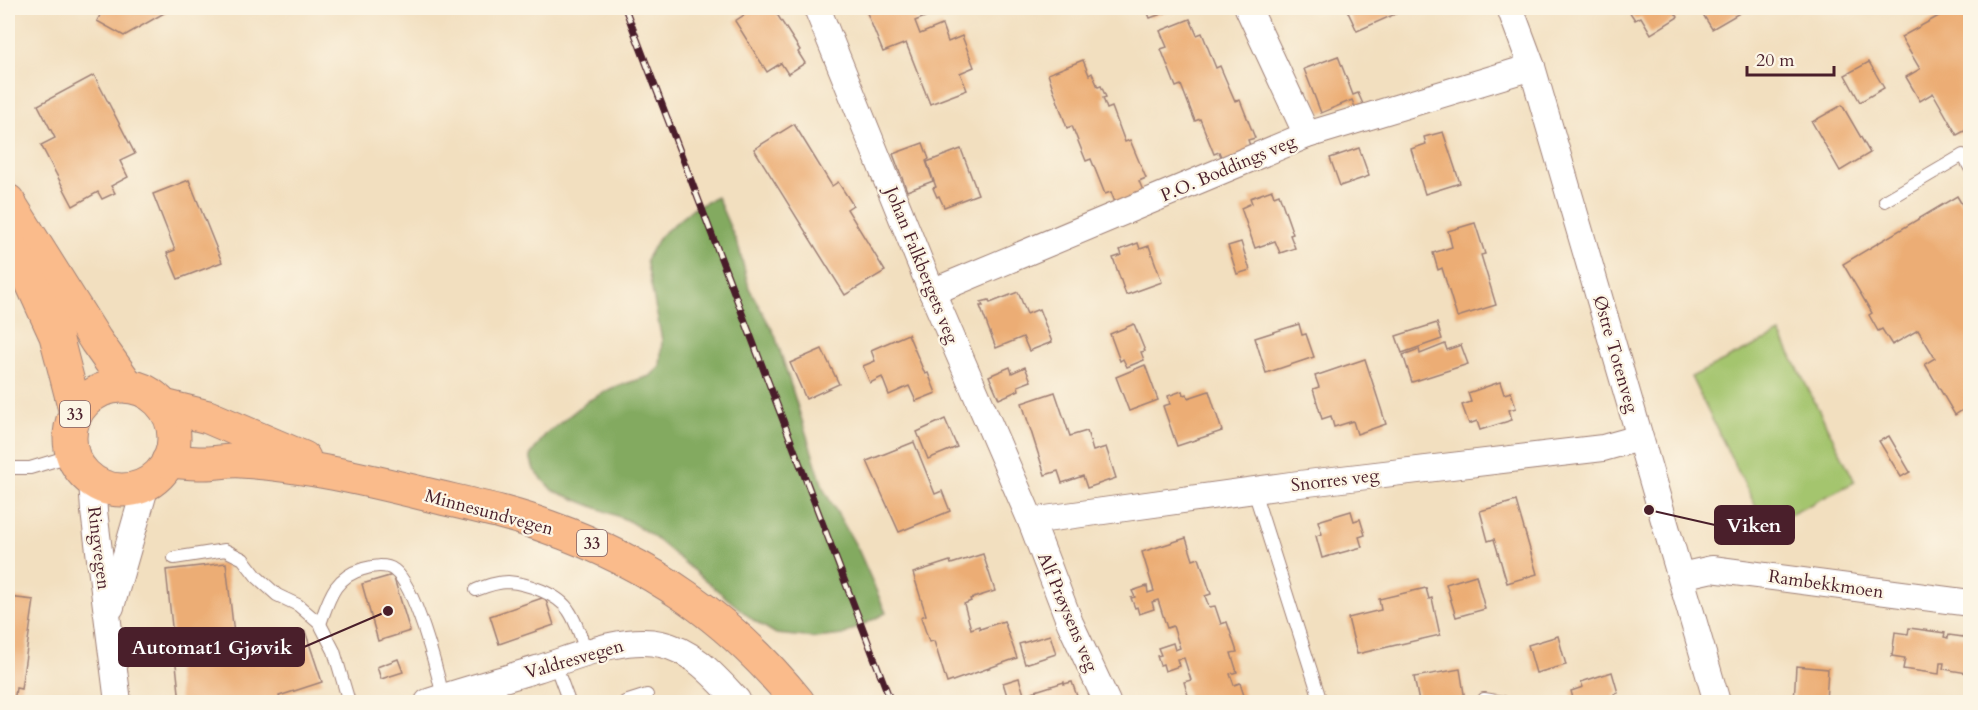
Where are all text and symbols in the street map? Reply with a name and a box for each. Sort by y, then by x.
scale bar [1747,39,1834,77]
text: 20 m [1756,48,1795,73]
street label: P.O. Boddings veg [1157,128,1301,208]
street label: Johan Falkbergets veg [877,180,965,348]
street label: Østre Totenveg [1587,292,1644,417]
road number: 33 [60,401,90,427]
street label: Snorres veg [1290,463,1381,498]
street label: Minnesundvegen [422,483,557,542]
street label: Ringvegen [81,505,116,592]
callout: Viken [1715,506,1794,544]
text: Viken [1727,512,1782,539]
road number: 33 [577,530,607,556]
street label: Alf Prøysens veg [1031,549,1104,676]
street label: Rambekkmoen [1767,564,1886,605]
callout: Automat1 Gjøvik [119,628,304,666]
street label: Valdresvegen [522,633,627,686]
text: Automat1 Gjøvik [132,634,293,661]

